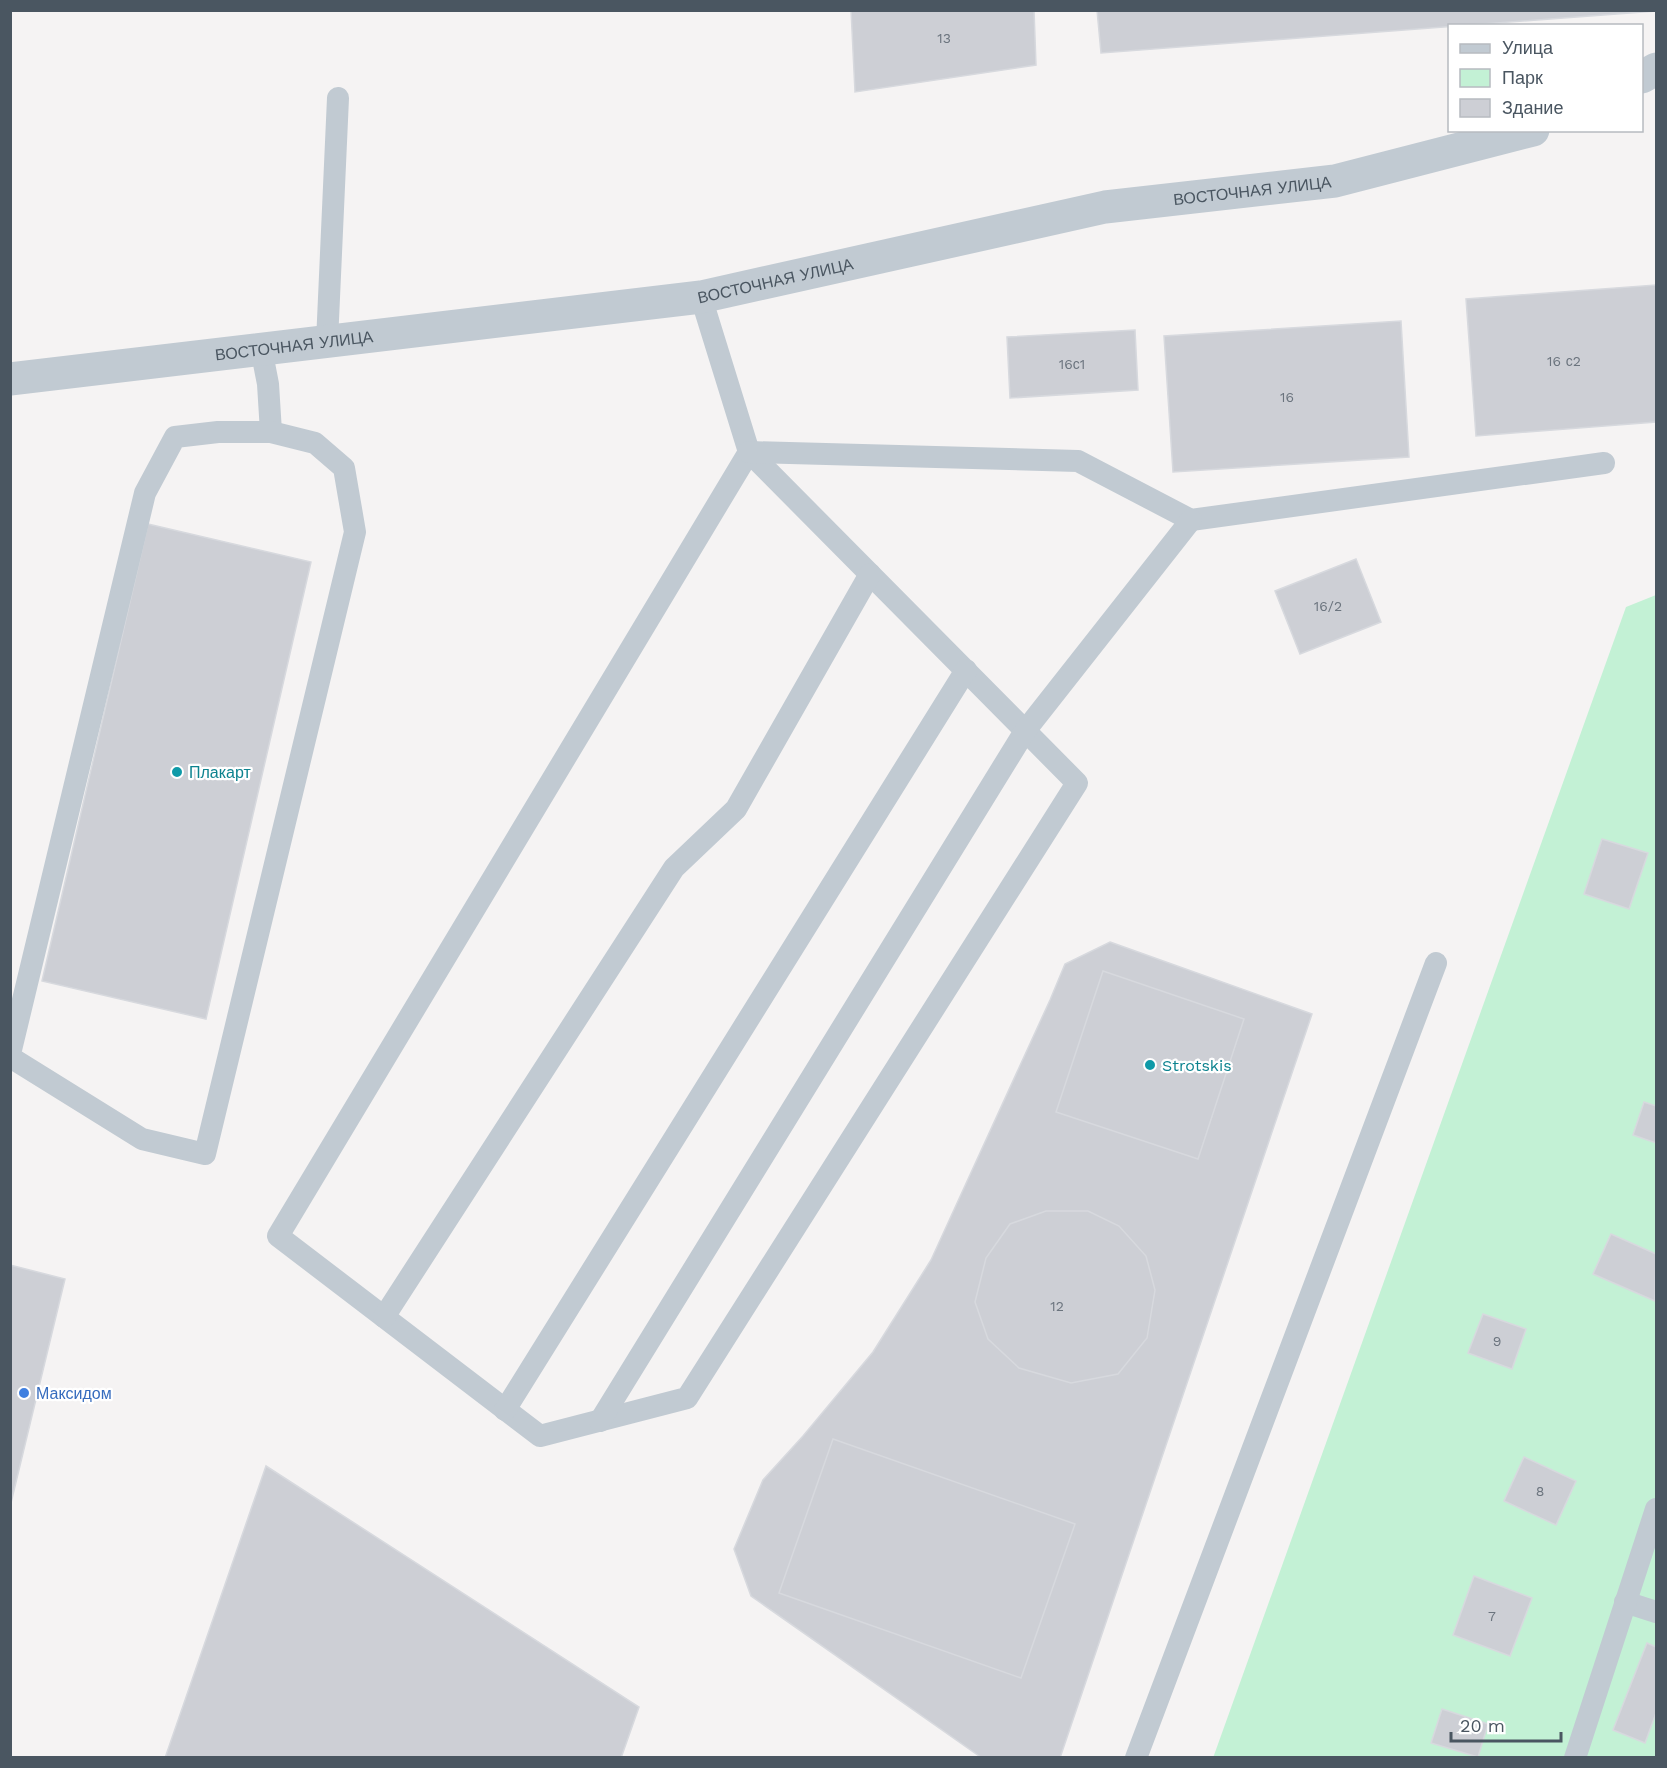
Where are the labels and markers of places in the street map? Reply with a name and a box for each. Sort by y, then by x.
place label: Плакарт [189,763,252,782]
marker: Плакарт [170,765,184,779]
place label: Strotskis [1162,1056,1232,1075]
marker: Strotskis [1143,1058,1157,1072]
place label: Максидом [36,1384,112,1403]
marker: Максидом [17,1386,31,1400]

